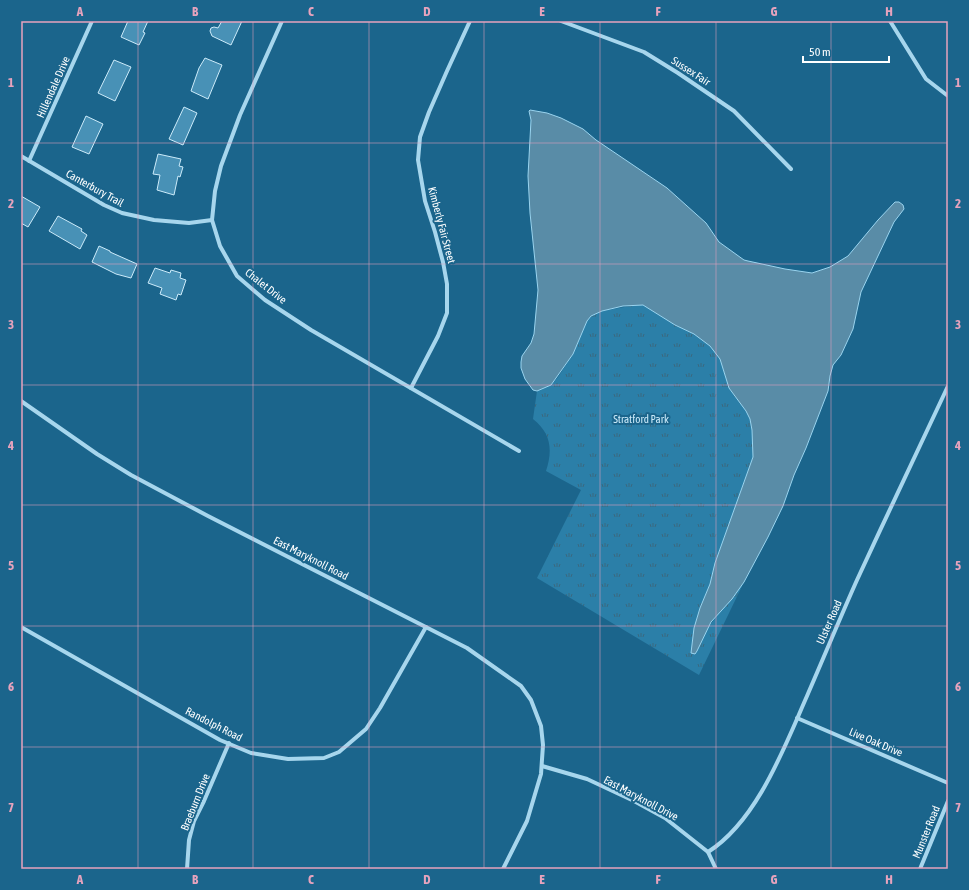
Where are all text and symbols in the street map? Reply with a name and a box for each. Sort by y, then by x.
text: A [76,4,84,19]
text: B [192,4,199,19]
text: C [308,4,314,19]
text: D [423,4,431,19]
text: E [539,4,545,19]
text: F [655,4,661,19]
text: G [771,4,778,19]
text: H [885,4,893,19]
scale bar [803,38,889,64]
text: 50 m [809,45,831,59]
street label: Hillendale Drive [34,54,72,120]
street label: Sussex Fair [669,54,713,88]
text: 1 [8,75,14,90]
text: 1 [955,75,961,90]
street label: Canterbury Trail [64,167,126,209]
street label: Kimberly Fair Street [426,185,458,265]
text: 2 [8,196,14,211]
text: 2 [955,196,961,211]
street label: Chalet Drive [243,266,289,306]
text: 3 [8,317,14,332]
text: 3 [955,317,961,332]
park label: Stratford Park [613,413,669,425]
text: 4 [7,438,14,453]
text: 4 [954,438,961,453]
street label: East Maryknoll Road [272,534,350,582]
text: 5 [8,558,14,573]
text: 5 [955,558,961,573]
street label: Ulster Road [814,598,844,646]
text: 6 [8,679,14,694]
text: 6 [955,679,961,694]
street label: Randolph Road [184,705,244,743]
street label: Live Oak Drive [847,725,905,759]
street label: Braeburn Drive [178,772,212,832]
street label: East Maryknoll Drive [602,773,680,823]
text: 7 [8,800,14,815]
text: 7 [955,800,961,815]
street label: Munster Road [910,804,942,860]
text: A [76,872,84,887]
text: B [192,872,199,887]
text: C [308,872,314,887]
text: D [423,872,431,887]
text: E [539,872,545,887]
text: F [655,872,661,887]
text: G [771,872,778,887]
text: H [885,872,893,887]

